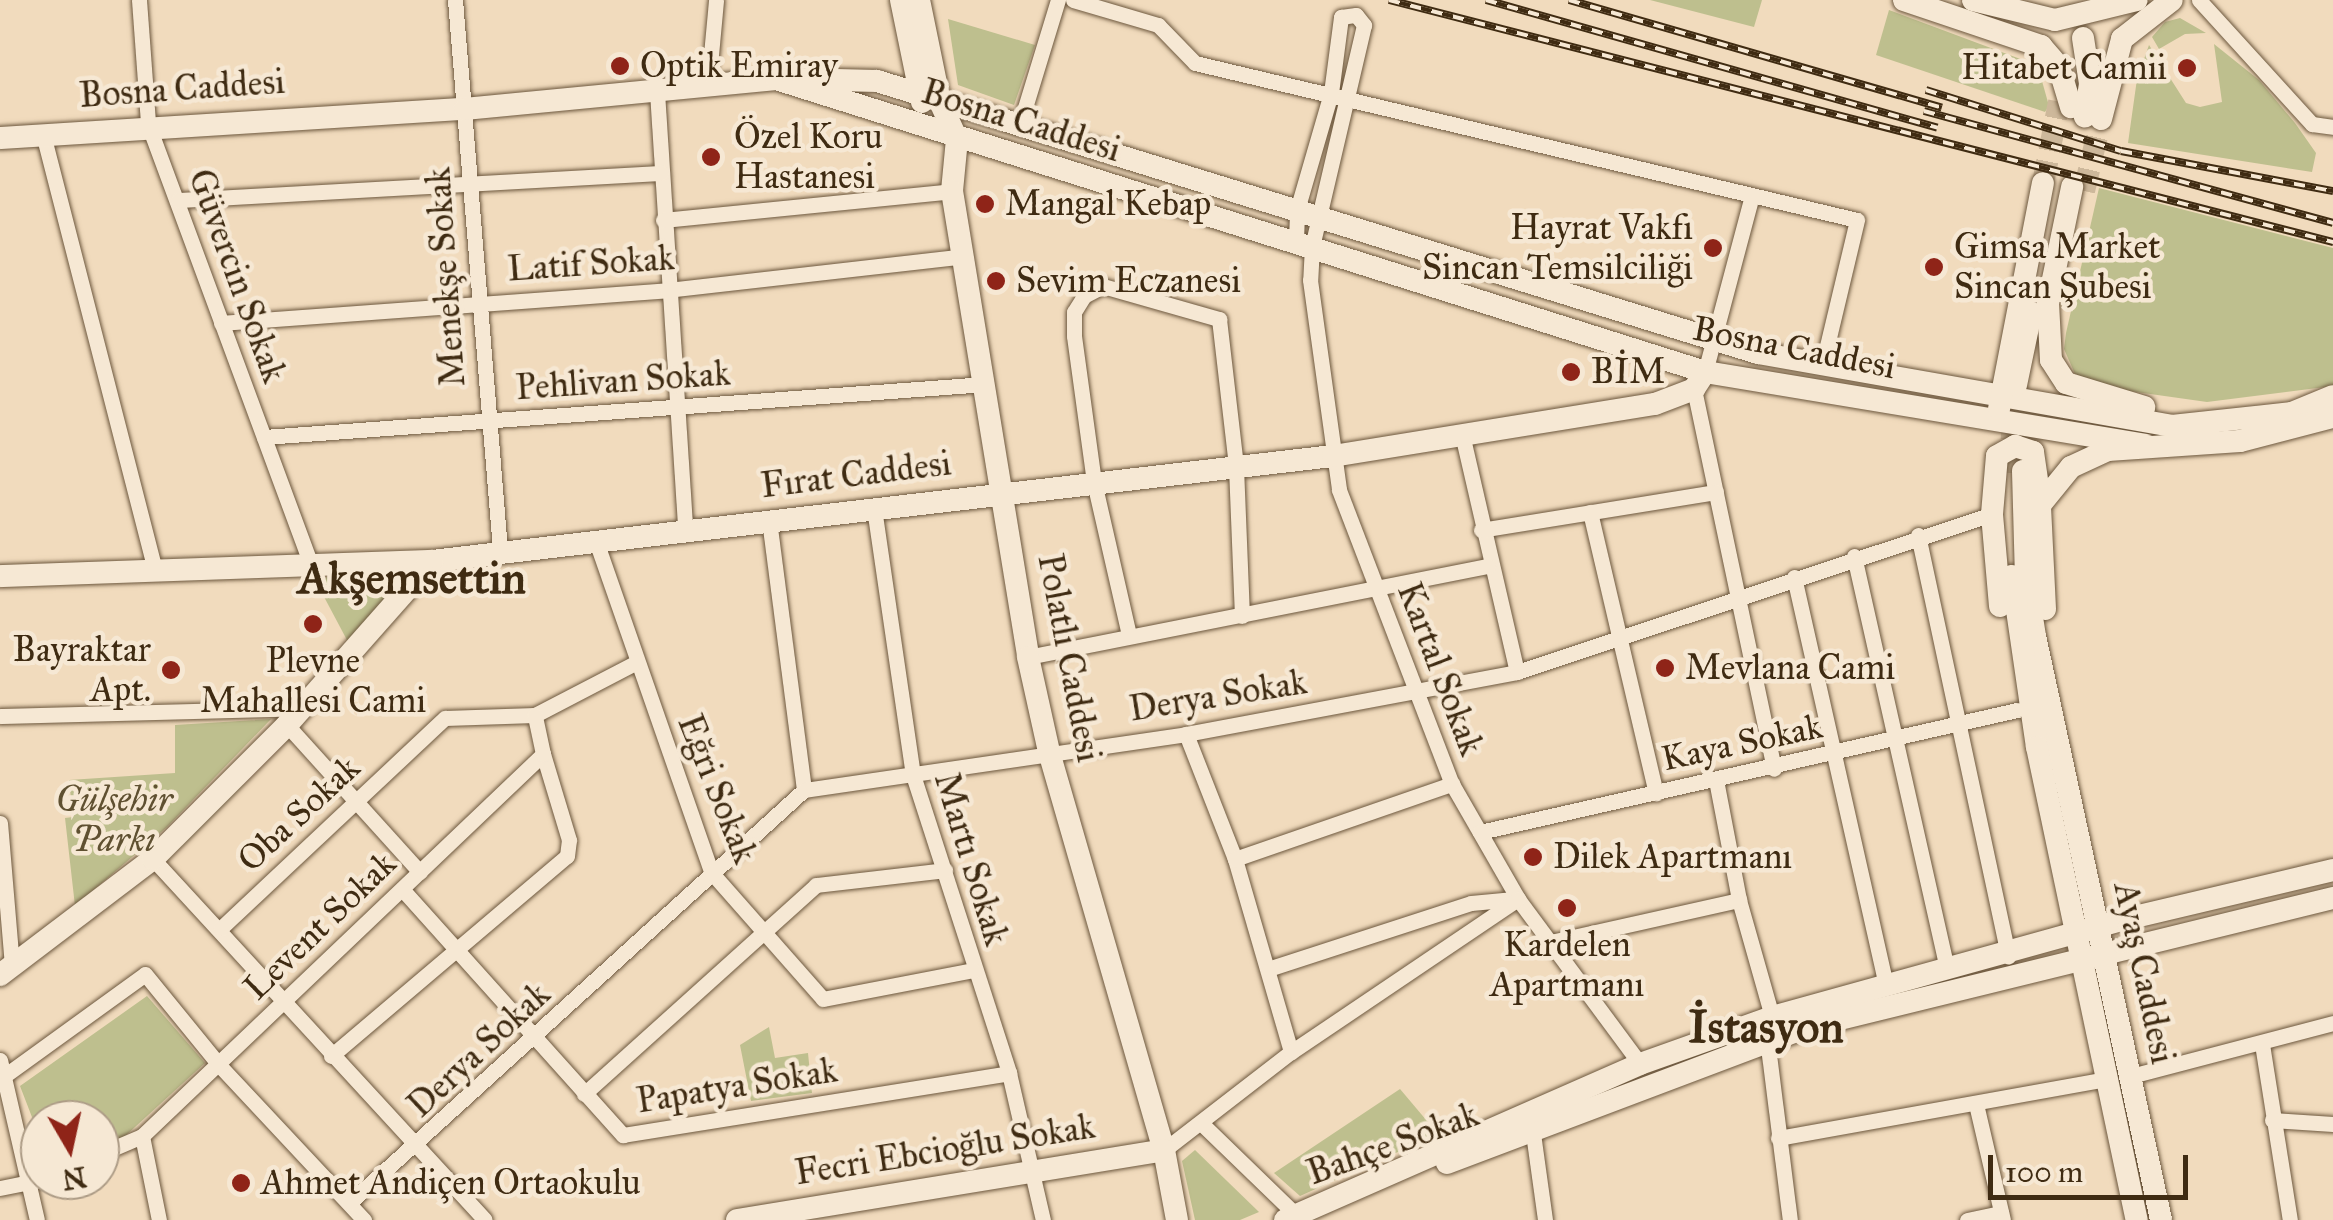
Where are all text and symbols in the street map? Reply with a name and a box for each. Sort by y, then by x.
place label: Optik Emiray [640,45,838,87]
place label: Hitabet Camii [1961,47,2167,89]
marker: Optik Emiray [609,55,631,77]
marker: Hitabet Camii [2176,57,2198,79]
street label: Bosna Caddesi [78,61,286,117]
street label: Bosna Caddesi [916,71,1126,171]
place label: Özel Koru Hastanesi [734,116,883,198]
marker: Özel Koru Hastanesi [698,144,724,170]
street label: Güvercin Sokak [179,164,295,388]
street label: Menekşe Sokak [417,166,475,388]
place label: Mangal Kebap [1005,183,1211,225]
marker: Mangal Kebap [974,193,996,215]
place label: Hayrat Vakfı Sincan Temsilciliği [1422,207,1693,289]
place label: Gimsa Market Sincan Şubesi [1954,226,2160,308]
street label: Latif Sokak [506,237,676,291]
marker: Hayrat Vakfı Sincan Temsilciliği [1702,237,1724,259]
marker: Gimsa Market Sincan Şubesi [1923,256,1945,278]
place label: Sevim Eczanesi [1016,260,1241,302]
marker: Sevim Eczanesi [985,270,1007,292]
street label: Bosna Caddesi [1689,308,1899,388]
place label: BİM [1591,351,1665,393]
street label: Pehlivan Sokak [514,353,732,409]
marker: BİM [1560,361,1582,383]
street label: Fırat Caddesi [759,443,953,507]
street label: Polatlı Caddesi [1028,550,1110,766]
district label: Akşemsettin [298,551,526,605]
street label: Kartal Sokak [1388,576,1492,762]
marker: Plevne Mahallesi Cami [302,613,324,635]
place label: Bayraktar Apt. [13,629,151,711]
place label: Plevne Mahallesi Cami [200,640,426,722]
place label: Mevlana Cami [1685,647,1895,689]
marker: Mevlana Cami [1654,657,1676,679]
marker: Bayraktar Apt. [160,659,182,681]
street label: Derya Sokak [1126,661,1310,731]
street label: Kaya Sokak [1658,706,1826,780]
street label: Eğri Sokak [668,708,766,870]
street label: Oba Sokak [229,747,369,881]
street label: Martı Sokak [925,767,1017,951]
park label: Gülşehir Parkı [55,779,173,861]
place label: Dilek Apartmanı [1553,836,1792,878]
street label: Levent Sokak [235,843,405,1009]
marker: Dilek Apartmanı [1522,846,1544,868]
street label: Ayaş Caddesi [2104,878,2184,1068]
marker: Kardelen Apartmanı [1556,897,1578,919]
place label: Kardelen Apartmanı [1490,924,1644,1006]
street label: Derya Sokak [399,974,559,1126]
district label: İstasyon [1688,1000,1844,1054]
street label: Papatya Sokak [634,1049,840,1123]
street label: Bahçe Sokak [1302,1094,1484,1194]
north arrow [20,1100,120,1200]
street label: Fecri Ebcioğlu Sokak [792,1106,1098,1194]
scale bar [1993,1135,2193,1197]
text: 100 m [2005,1154,2083,1190]
text: N [60,1159,89,1197]
place label: Ahmet Andiçen Ortaokulu [261,1162,641,1204]
marker: Ahmet Andiçen Ortaokulu [230,1172,252,1194]

